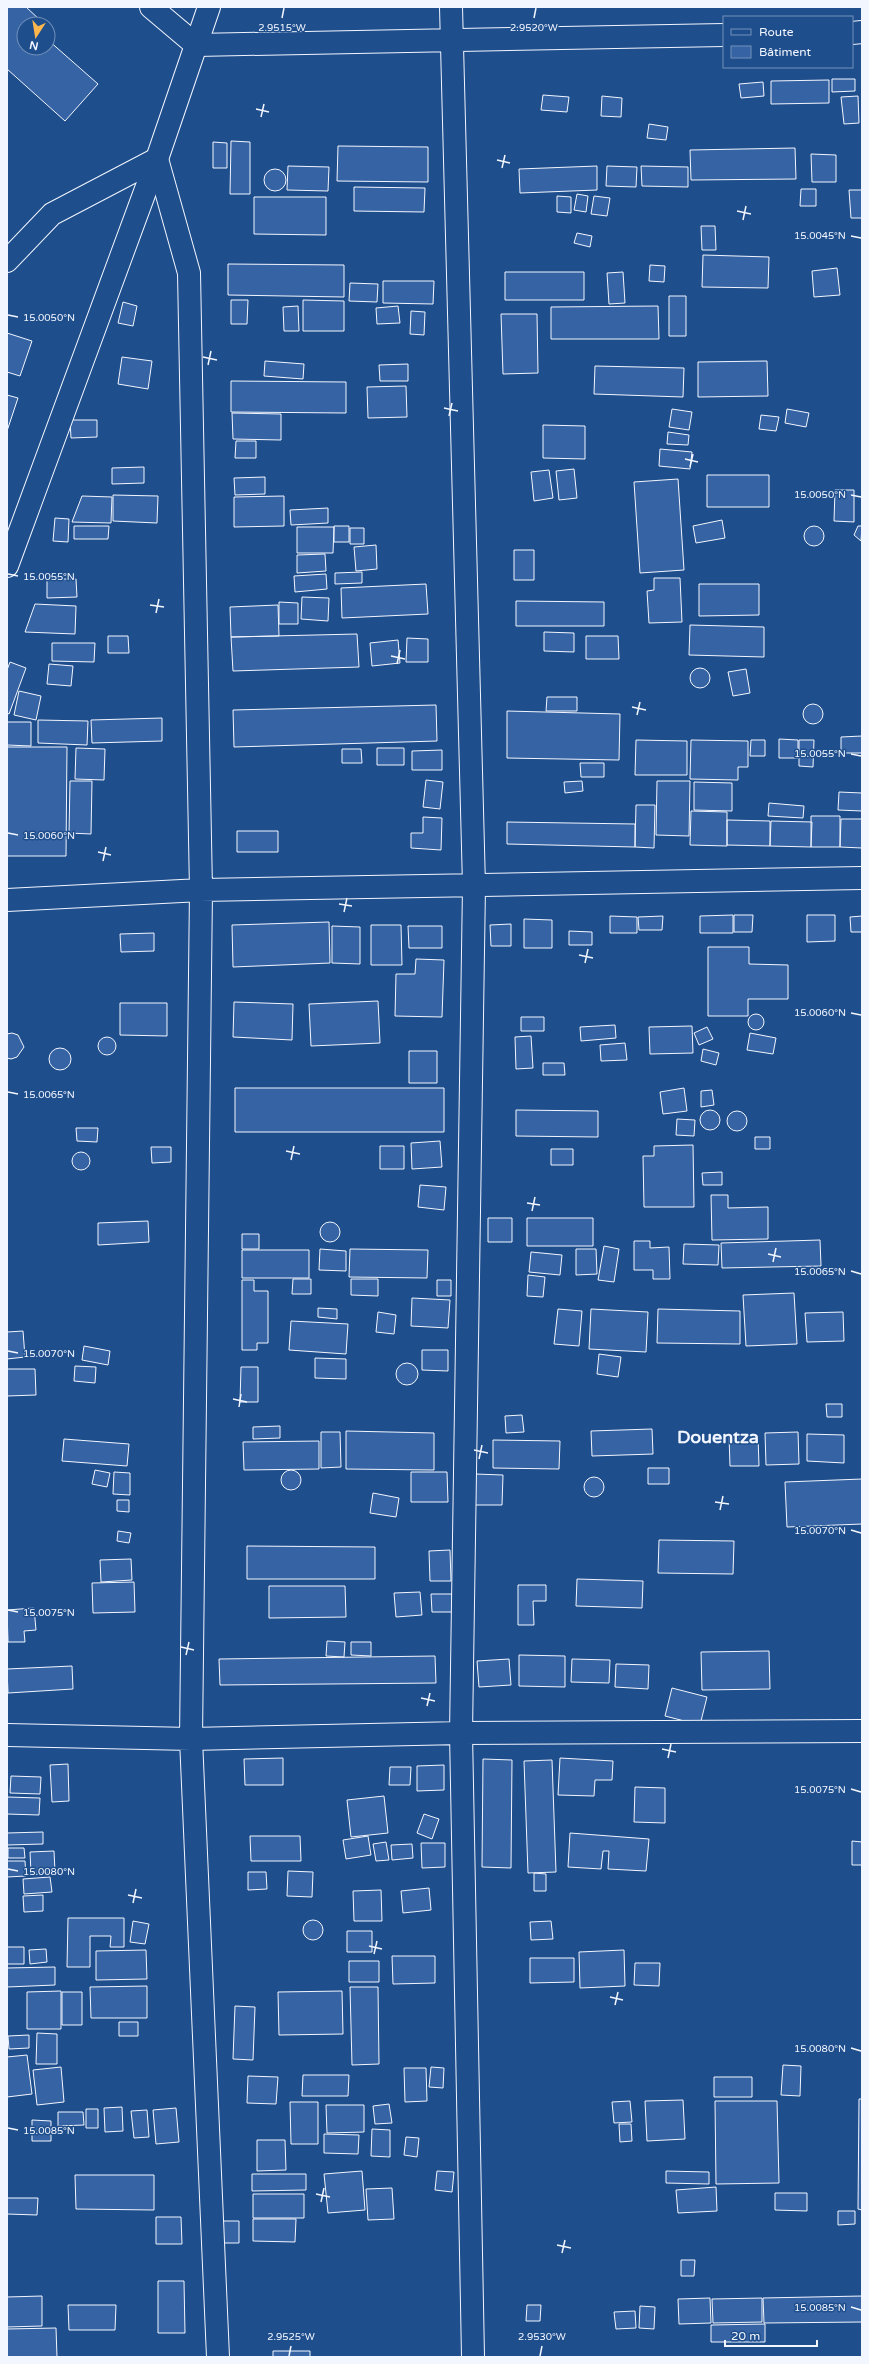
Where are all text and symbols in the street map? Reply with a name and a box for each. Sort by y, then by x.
north arrow [16,16,56,56]
legend [723,16,853,68]
text: 2.9515°W [258,22,306,34]
text: 2.9520°W [510,22,558,34]
text: Route [759,25,794,39]
text: N [28,38,40,53]
text: Bâtiment [759,45,811,59]
text: 15.0045°N [794,230,846,242]
text: 15.0050°N [23,312,75,324]
text: 15.0050°N [794,489,846,501]
text: 15.0055°N [23,571,75,583]
text: 15.0055°N [794,748,846,760]
text: 15.0060°N [23,830,75,842]
text: 15.0060°N [794,1007,846,1019]
text: 15.0065°N [23,1089,75,1101]
text: 15.0065°N [794,1266,846,1278]
text: 15.0070°N [23,1348,75,1360]
district label: Douentza [677,1426,759,1448]
text: 15.0070°N [794,1525,846,1537]
text: 15.0075°N [23,1607,75,1619]
text: 15.0075°N [794,1784,846,1796]
text: 15.0080°N [23,1866,75,1878]
text: 15.0080°N [794,2043,846,2055]
text: 15.0085°N [23,2125,75,2137]
text: 15.0085°N [794,2302,846,2314]
scale bar [725,2322,817,2348]
text: 20 m [731,2329,760,2343]
text: 2.9525°W [267,2331,315,2343]
text: 2.9530°W [518,2331,566,2343]

